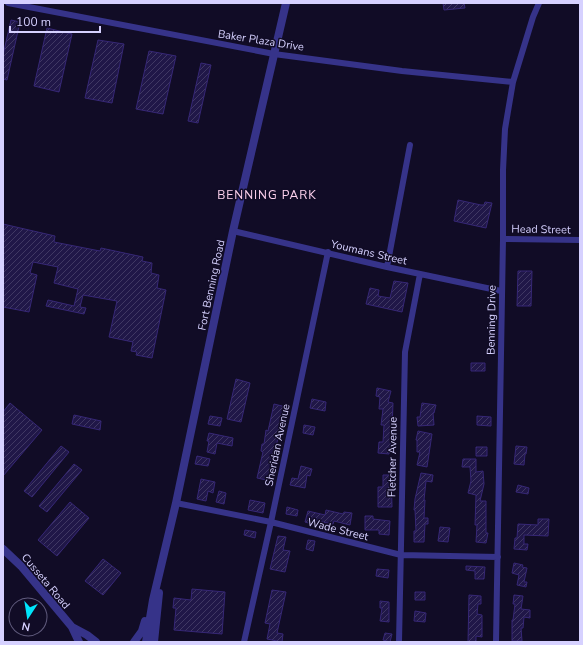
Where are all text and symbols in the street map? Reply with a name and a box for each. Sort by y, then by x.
scale bar [10,8,100,34]
text: 100 m [16,14,51,30]
street label: Baker Plaza Drive [217,26,305,55]
district label: BENNING PARK [217,187,317,203]
street label: Head Street [511,221,571,238]
street label: Youmans Street [328,236,409,269]
street label: Fort Benning Road [195,238,228,332]
street label: Benning Drive [483,285,500,355]
street label: Sheridan Avenue [261,402,294,488]
street label: Fletcher Avenue [384,417,401,497]
street label: Wade Street [306,515,370,544]
street label: Cusseta Road [18,550,73,612]
north arrow [8,597,48,637]
text: N [20,618,32,634]

